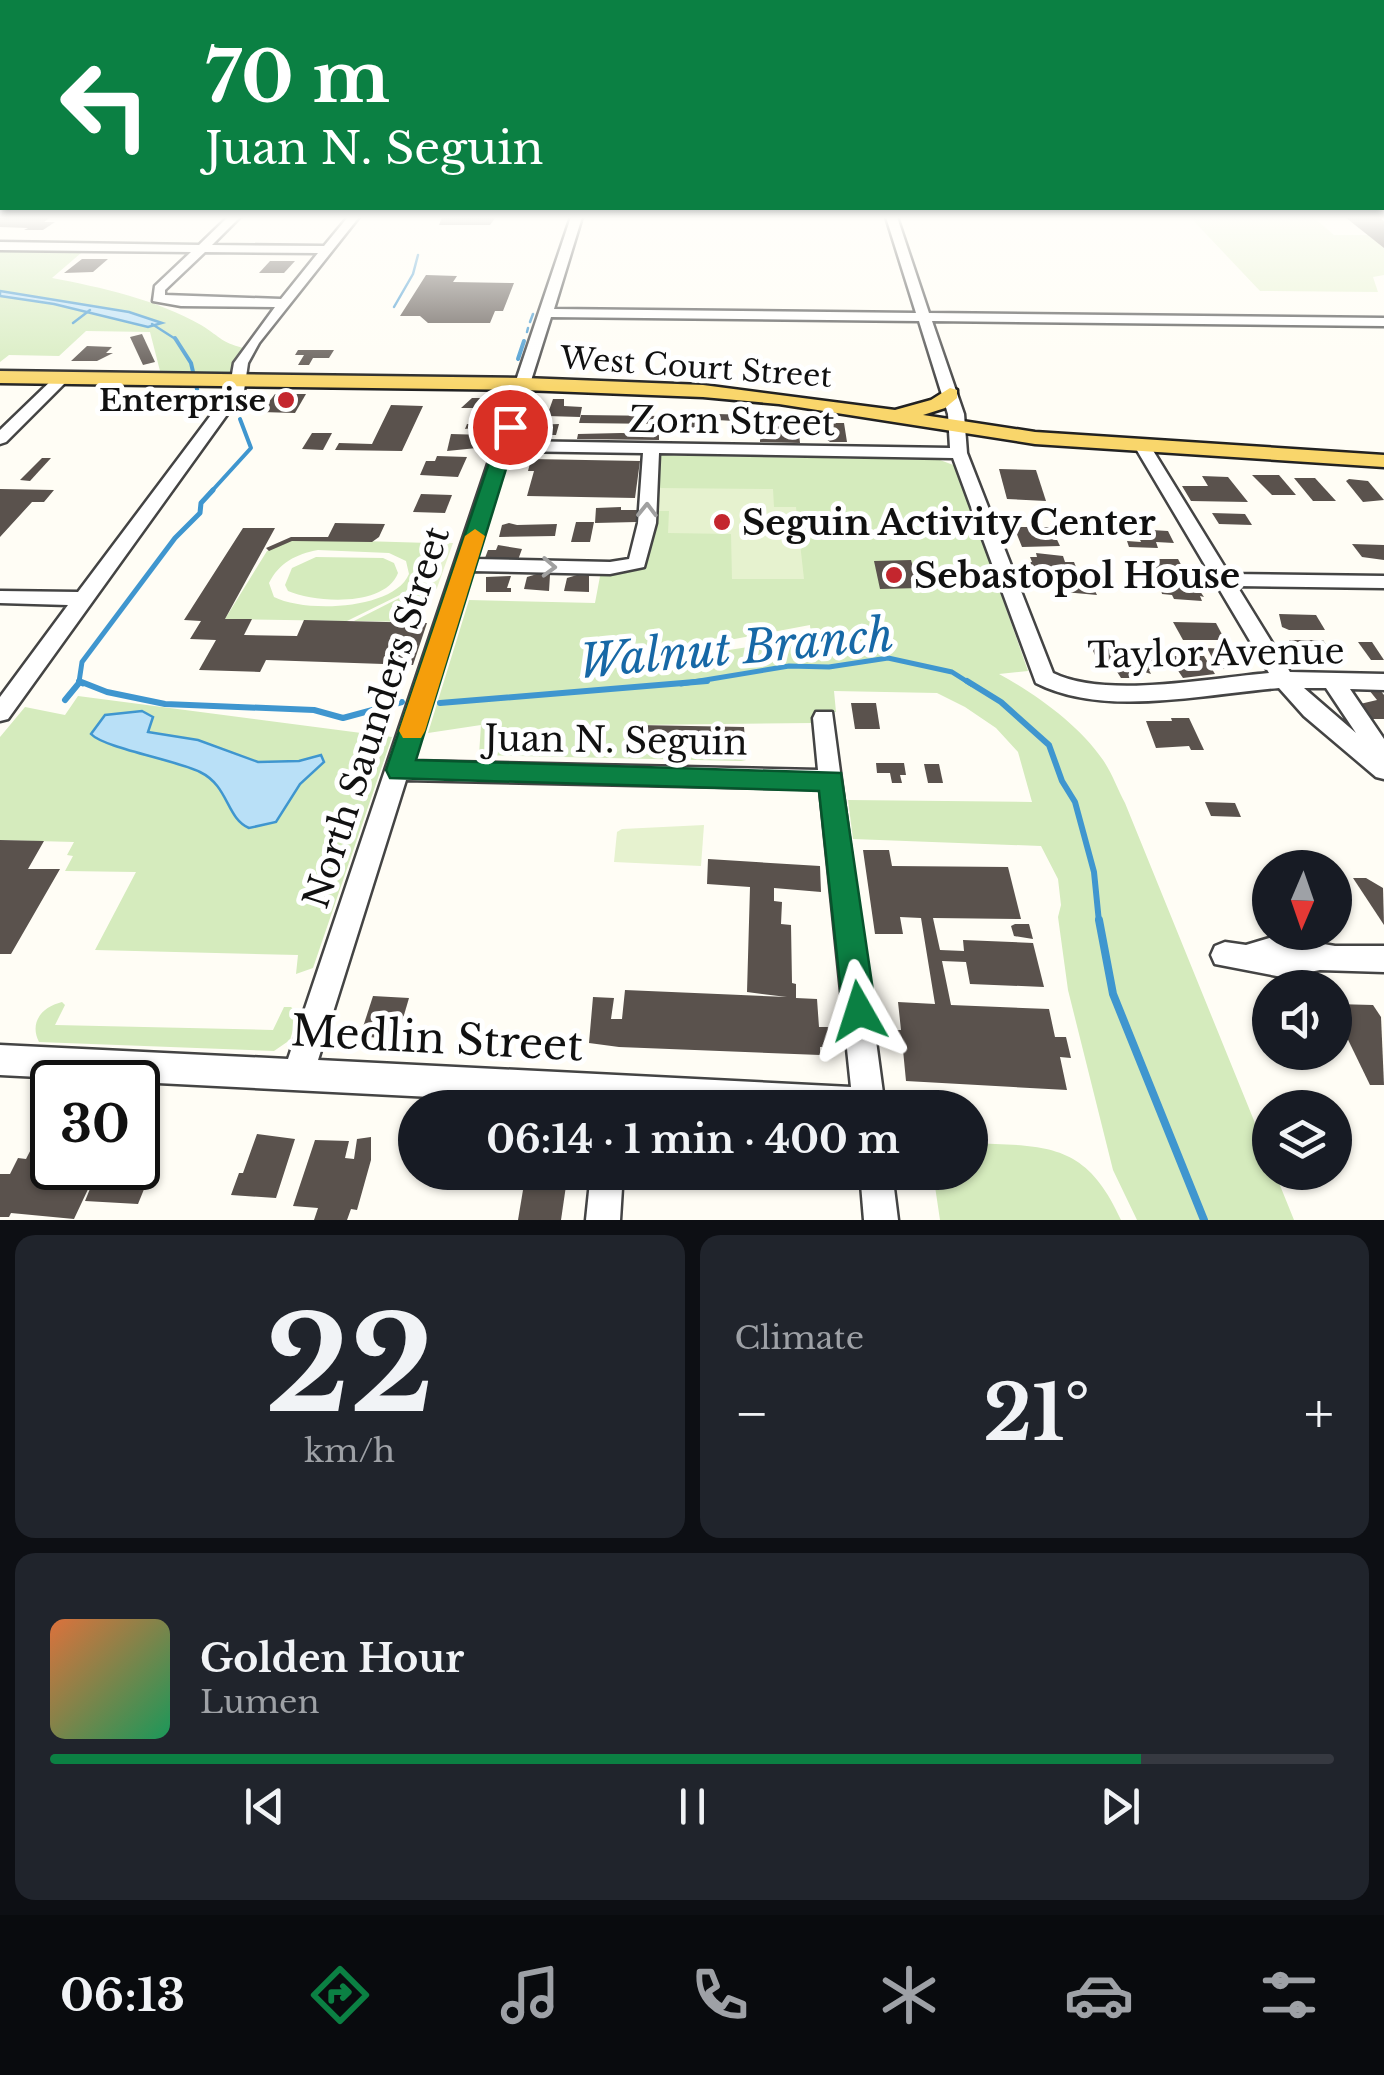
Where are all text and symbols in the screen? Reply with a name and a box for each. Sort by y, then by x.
text: 70 m [205,34,390,121]
icon: left [40,40,170,170]
text: Juan N. Seguin [205,120,544,176]
street label: West Court Street [558,339,834,395]
place label: Enterprise [99,382,266,419]
pin [468,385,553,470]
marker: Enterprise [275,389,297,411]
street label: Zorn Street [629,398,835,444]
icon: arrive [483,400,538,455]
one-way arrow [636,501,658,516]
place label: Seguin Activity Center [742,501,1156,544]
marker: Seguin Activity Center [711,511,733,533]
street label: North Saunders Street [294,521,458,913]
place label: Sebastopol House [914,554,1240,597]
one-way arrow [541,557,557,578]
marker: Sebastopol House [883,564,905,586]
water label: Walnut Branch [576,606,896,690]
street label: Taylor Avenue [1087,629,1345,677]
street label: Juan N. Seguin [480,716,748,764]
north arrow [1252,850,1352,950]
map controls [1252,850,1352,1190]
position arrow [807,959,911,1063]
button: sound [1252,970,1352,1070]
street label: Medlin Street [290,1004,585,1072]
speed limit sign: 30 [30,1060,160,1190]
button: layers [1252,1090,1352,1190]
text: 06:14 · 1 min · 400 m [486,1116,900,1163]
text: 22 [265,1285,434,1446]
text: Climate [735,1318,864,1358]
text: 21° [983,1367,1090,1460]
text: − [735,1380,769,1448]
text: + [1304,1380,1334,1448]
text: km/h [304,1431,395,1471]
text: Golden Hour [200,1635,464,1682]
text: Lumen [200,1682,319,1722]
icon: previous [237,1779,292,1834]
icon: pause [665,1779,720,1834]
icon: next [1093,1779,1148,1834]
icon: directions [305,1960,375,2030]
icon: music [495,1960,565,2030]
icon: phone [685,1960,755,2030]
icon: climate [874,1960,944,2030]
icon: car [1064,1960,1134,2030]
icon: filters [1254,1960,1324,2030]
text: 06:13 [60,1967,185,2023]

